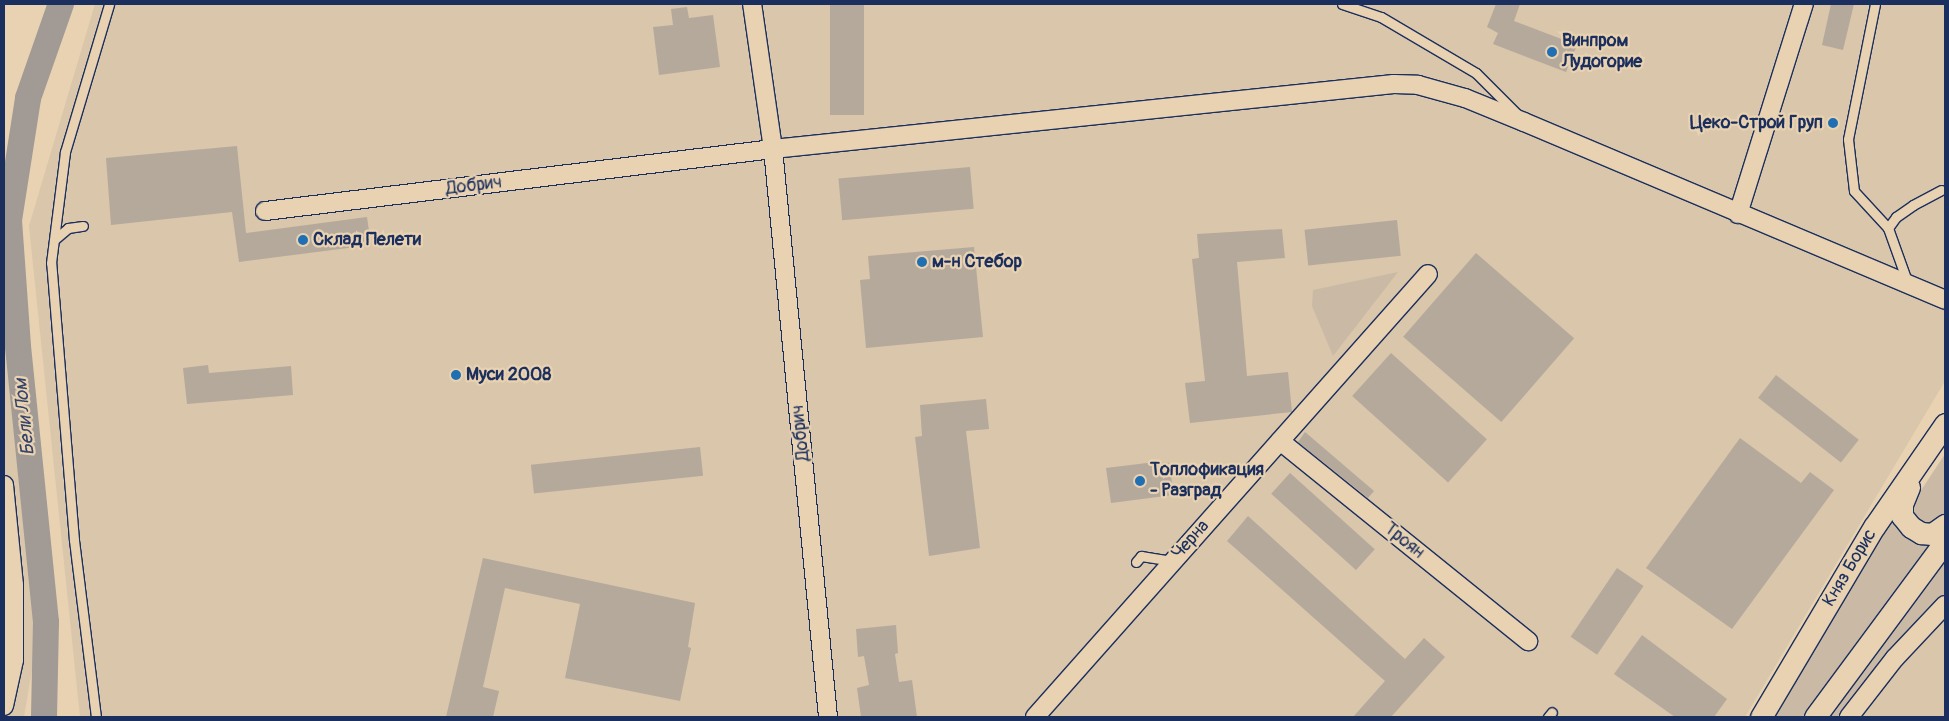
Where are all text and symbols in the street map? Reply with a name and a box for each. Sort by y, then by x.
place label: Винпром Лудогорие [1562,31,1642,74]
marker: Винпром Лудогорие [1546,46,1558,58]
place label: Цеко-Строй Груп [1690,112,1823,134]
marker: Цеко-Строй Груп [1827,117,1839,129]
street label: Добрич [445,172,503,200]
place label: Склад Пелети [313,229,421,251]
marker: Склад Пелети [297,234,309,246]
place label: м-н Стебор [932,251,1022,273]
marker: м-н Стебор [916,256,928,268]
place label: Муси 2008 [466,364,551,386]
marker: Муси 2008 [450,369,462,381]
water label: Бели Лом [10,377,40,457]
street label: Добрич [787,404,815,462]
place label: Топлофикация - Разград [1150,460,1264,502]
marker: Топлофикация - Разград [1134,475,1146,487]
street label: Черна [1168,516,1214,564]
street label: Троян [1379,518,1429,564]
street label: Княз Борис [1818,525,1882,611]

